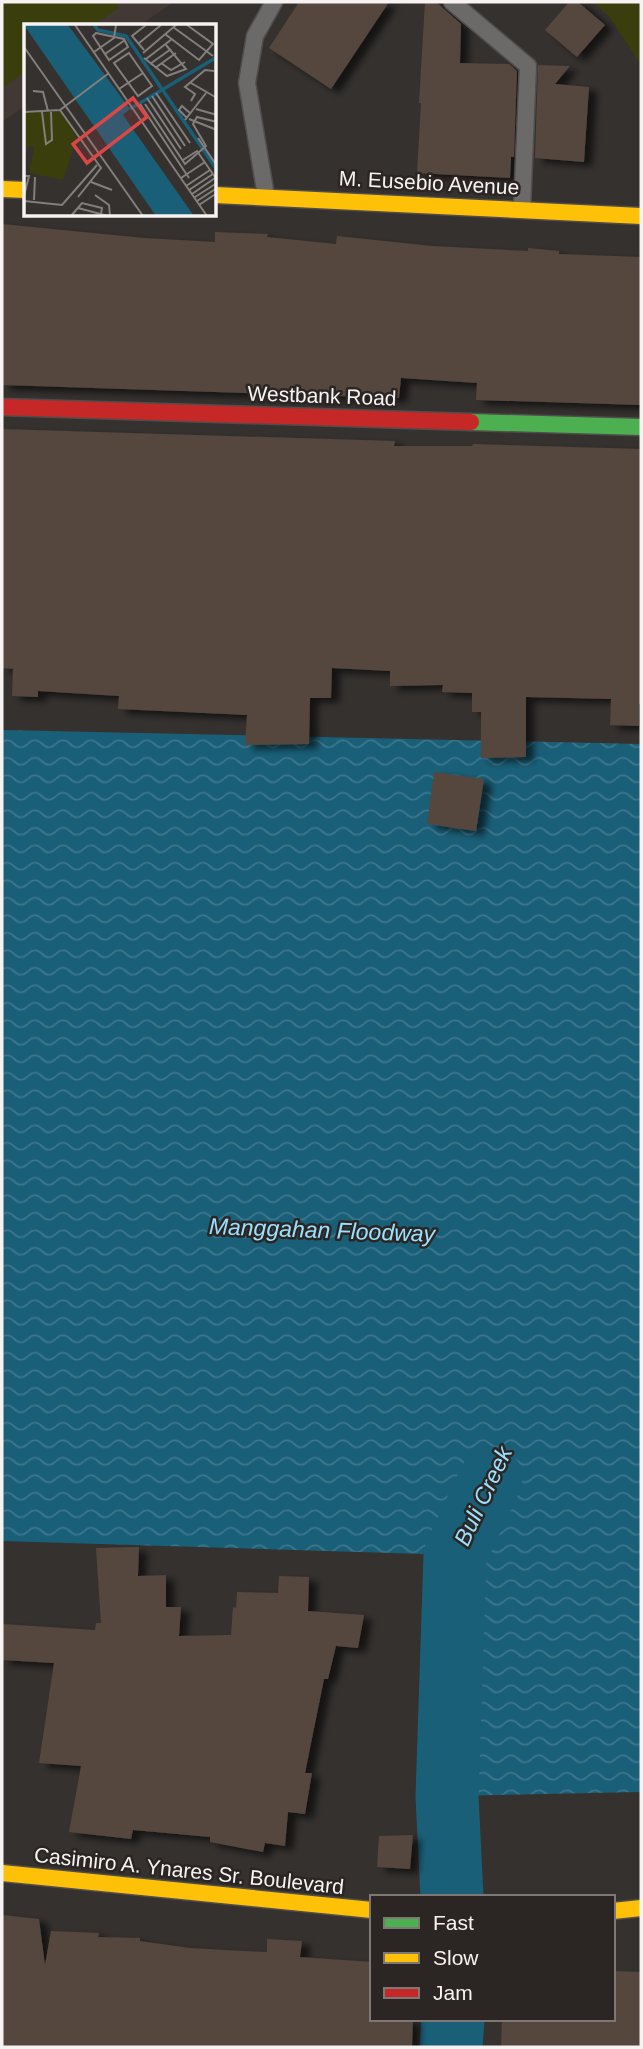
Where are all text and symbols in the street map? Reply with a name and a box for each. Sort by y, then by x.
inset map [24,24,217,217]
street label: M. Eusebio Avenue [338,166,520,199]
street label: Westbank Road [247,381,397,410]
water label: Manggahan Floodway [208,1213,437,1247]
water label: Buli Creek [449,1441,518,1550]
street label: Casimiro A. Ynares Sr. Boulevard [33,1843,345,1898]
legend [370,1895,615,2021]
text: Fast [433,1911,474,1934]
text: Slow [433,1946,479,1969]
text: Jam [433,1981,473,2004]

